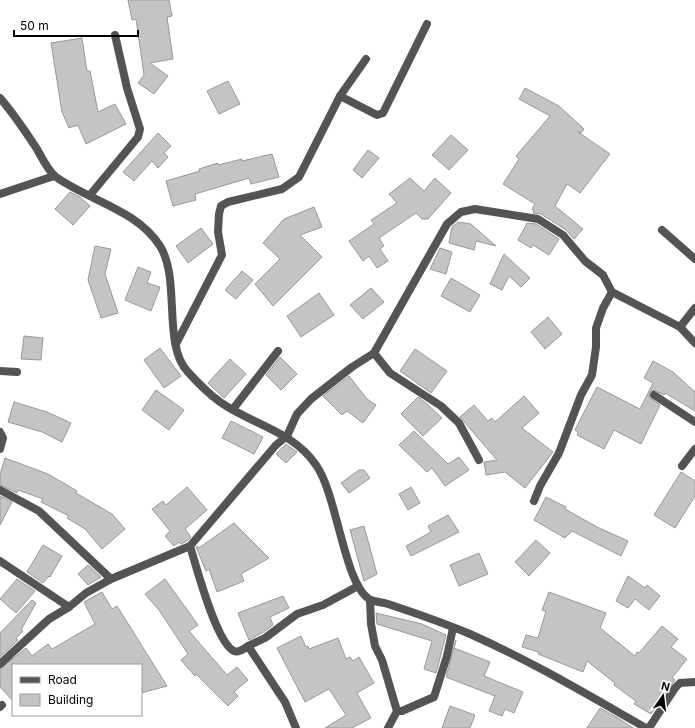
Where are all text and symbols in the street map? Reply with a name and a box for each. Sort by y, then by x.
scale bar [14,12,138,38]
text: 50 m [20,18,49,33]
legend [12,664,142,716]
text: Road [48,672,77,687]
north arrow [643,676,683,716]
text: N [660,678,671,694]
text: Building [48,692,93,707]

